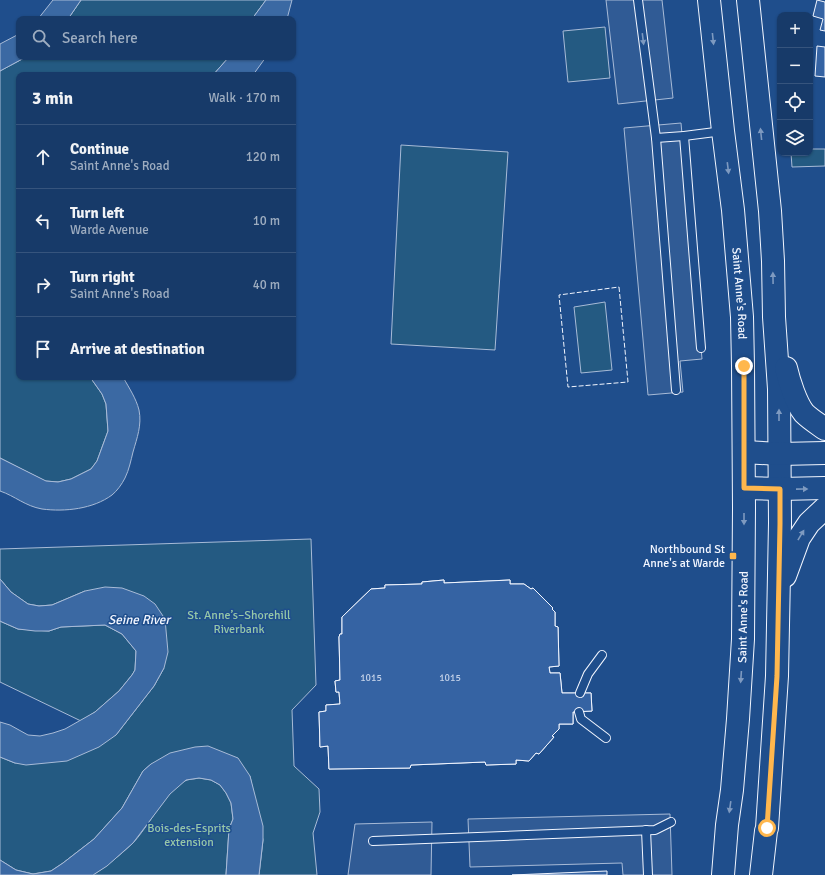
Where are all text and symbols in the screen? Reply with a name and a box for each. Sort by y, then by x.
map controls [777,12,813,156]
button: + [777,12,813,48]
search box [16,16,296,60]
icon: search [30,27,52,49]
text: Search here [62,29,138,47]
one-way arrow [640,33,646,45]
one-way arrow [710,33,716,45]
button: − [777,48,813,84]
button: locate [777,84,813,120]
text: 3 min [32,88,73,109]
text: Walk · 170 m [209,90,280,106]
button: layers [777,120,813,156]
one-way arrow [758,128,765,141]
text: Continue [70,140,129,158]
icon: ahead [32,146,54,168]
text: 120 m [246,149,280,165]
text: Saint Anne's Road [70,158,170,174]
one-way arrow [725,162,731,174]
text: Turn left [70,204,124,222]
icon: left [32,210,54,232]
text: 10 m [253,213,280,229]
text: Warde Avenue [70,222,149,238]
street label: Saint Anne's Road [728,247,749,339]
text: Turn right [70,268,135,286]
one-way arrow [770,271,776,284]
icon: right [32,274,54,296]
text: 40 m [253,277,280,293]
text: Saint Anne's Road [70,286,170,302]
icon: arrive [32,338,54,360]
text: Arrive at destination [70,340,205,358]
route end [735,357,753,375]
one-way arrow [776,409,783,421]
one-way arrow [796,485,808,492]
one-way arrow [741,513,747,526]
one-way arrow [797,529,804,541]
place label: Northbound St Anne's at Warde [643,542,725,571]
marker: Northbound St Anne's at Warde [728,551,738,561]
street label: Saint Anne's Road [735,571,752,663]
park label: St. Anne’s–Shorehill Riverbank [187,608,291,637]
water label: Seine River [108,612,172,628]
one-way arrow [737,671,744,683]
house number: 1015 [360,672,382,684]
house number: 1015 [439,672,461,684]
one-way arrow [727,800,733,813]
route start [758,819,776,837]
park label: Bois-des-Esprits extension [147,821,231,850]

